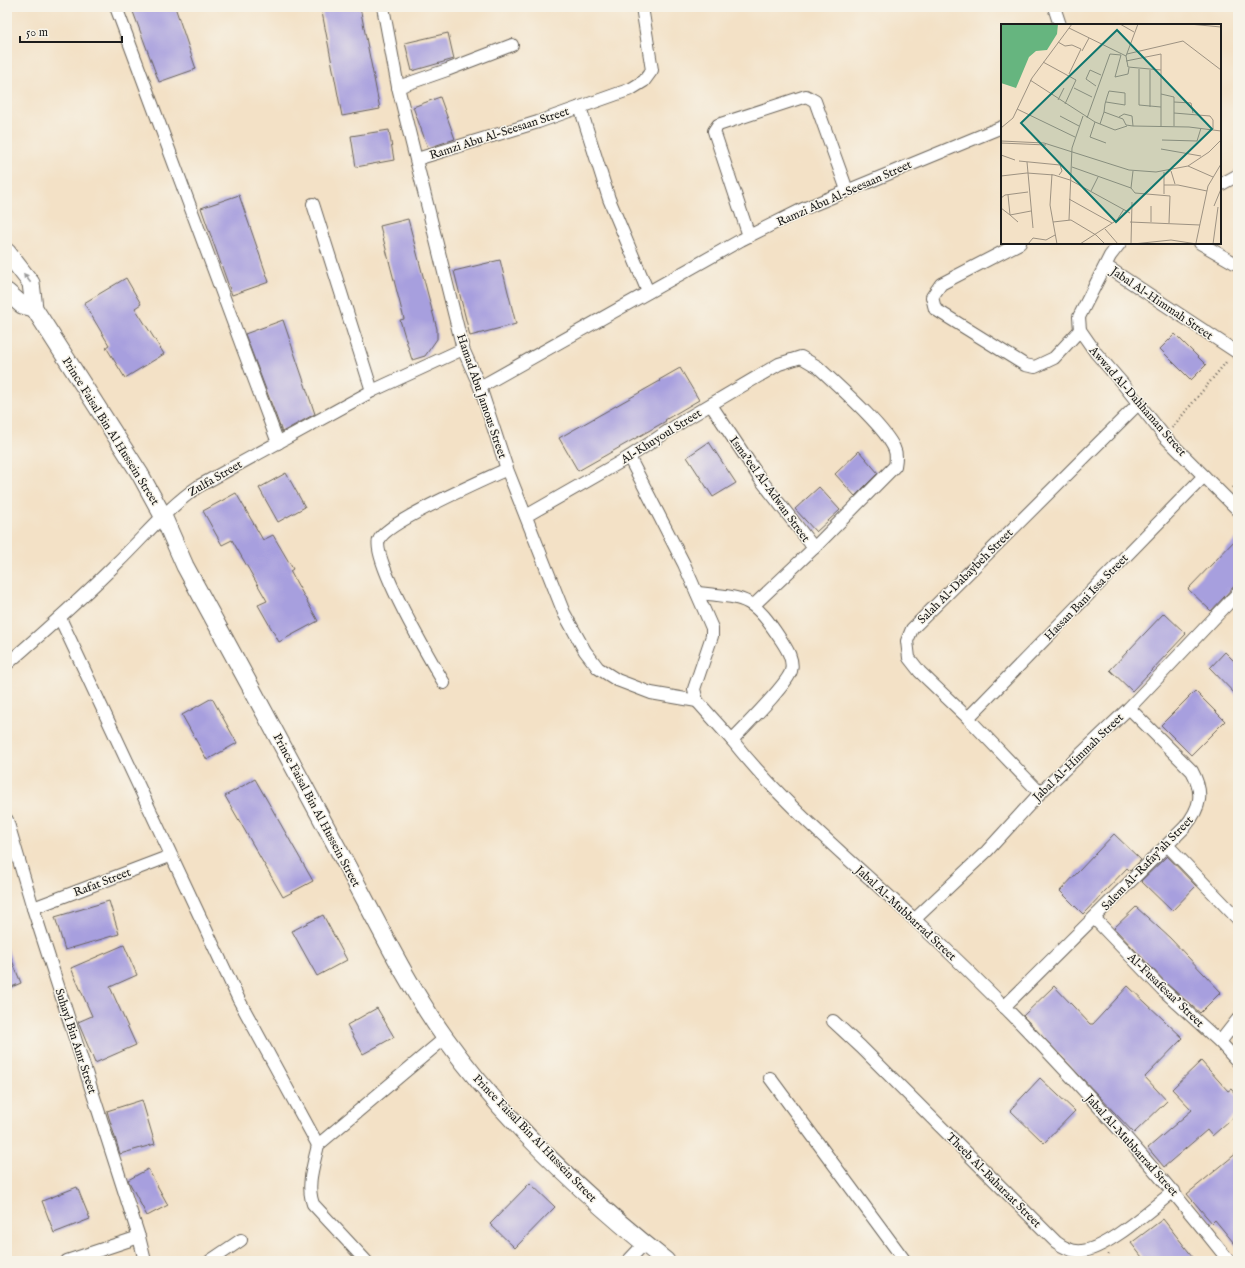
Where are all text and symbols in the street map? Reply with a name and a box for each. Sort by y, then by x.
scale bar [20,18,122,44]
inset map [1001,24,1221,244]
text: 50 m [26,25,48,40]
street label: Ramzi Abu Al-Seesaan Street [428,104,571,163]
street label: Ramzi Abu Al-Seesaan Street [775,157,914,230]
street label: Jabal Al-Himmah Street [1105,262,1216,344]
one-way arrow [22,272,31,283]
street label: Hamad Abu Jamous Street [452,332,510,461]
street label: Awwad Al-Dahhaman Street [1085,343,1189,459]
street label: Prince Faisal Bin Al Hussein Street [59,354,162,508]
street label: Al-Khuyoul Street [617,406,704,468]
street label: Isma’eel Al-Adwan Street [726,433,813,545]
street label: Zulfa Street [186,457,245,500]
street label: Salah Al-Dabaybeh Street [915,526,1016,627]
street label: Hassan Bani Issa Street [1041,551,1132,644]
street label: Jabal Al-Himmah Street [1028,710,1128,807]
street label: Prince Faisal Bin Al Hussein Street [270,731,364,890]
street label: Salem Al-Rafay’ah Street [1098,813,1196,914]
street label: Jabal Al-Mubbarrad Street [850,861,959,965]
street label: Rafat Street [71,865,133,900]
street label: Al-Fusafesaa’ Street [1124,949,1207,1031]
street label: Suhayl Bin Amr Street [51,987,100,1096]
street label: Prince Faisal Bin Al Hussein Street [470,1071,600,1205]
street label: Jabal Al-Mubbarrad Street [1080,1090,1182,1200]
street label: Theeb Al-Baharaat Street [943,1130,1044,1231]

